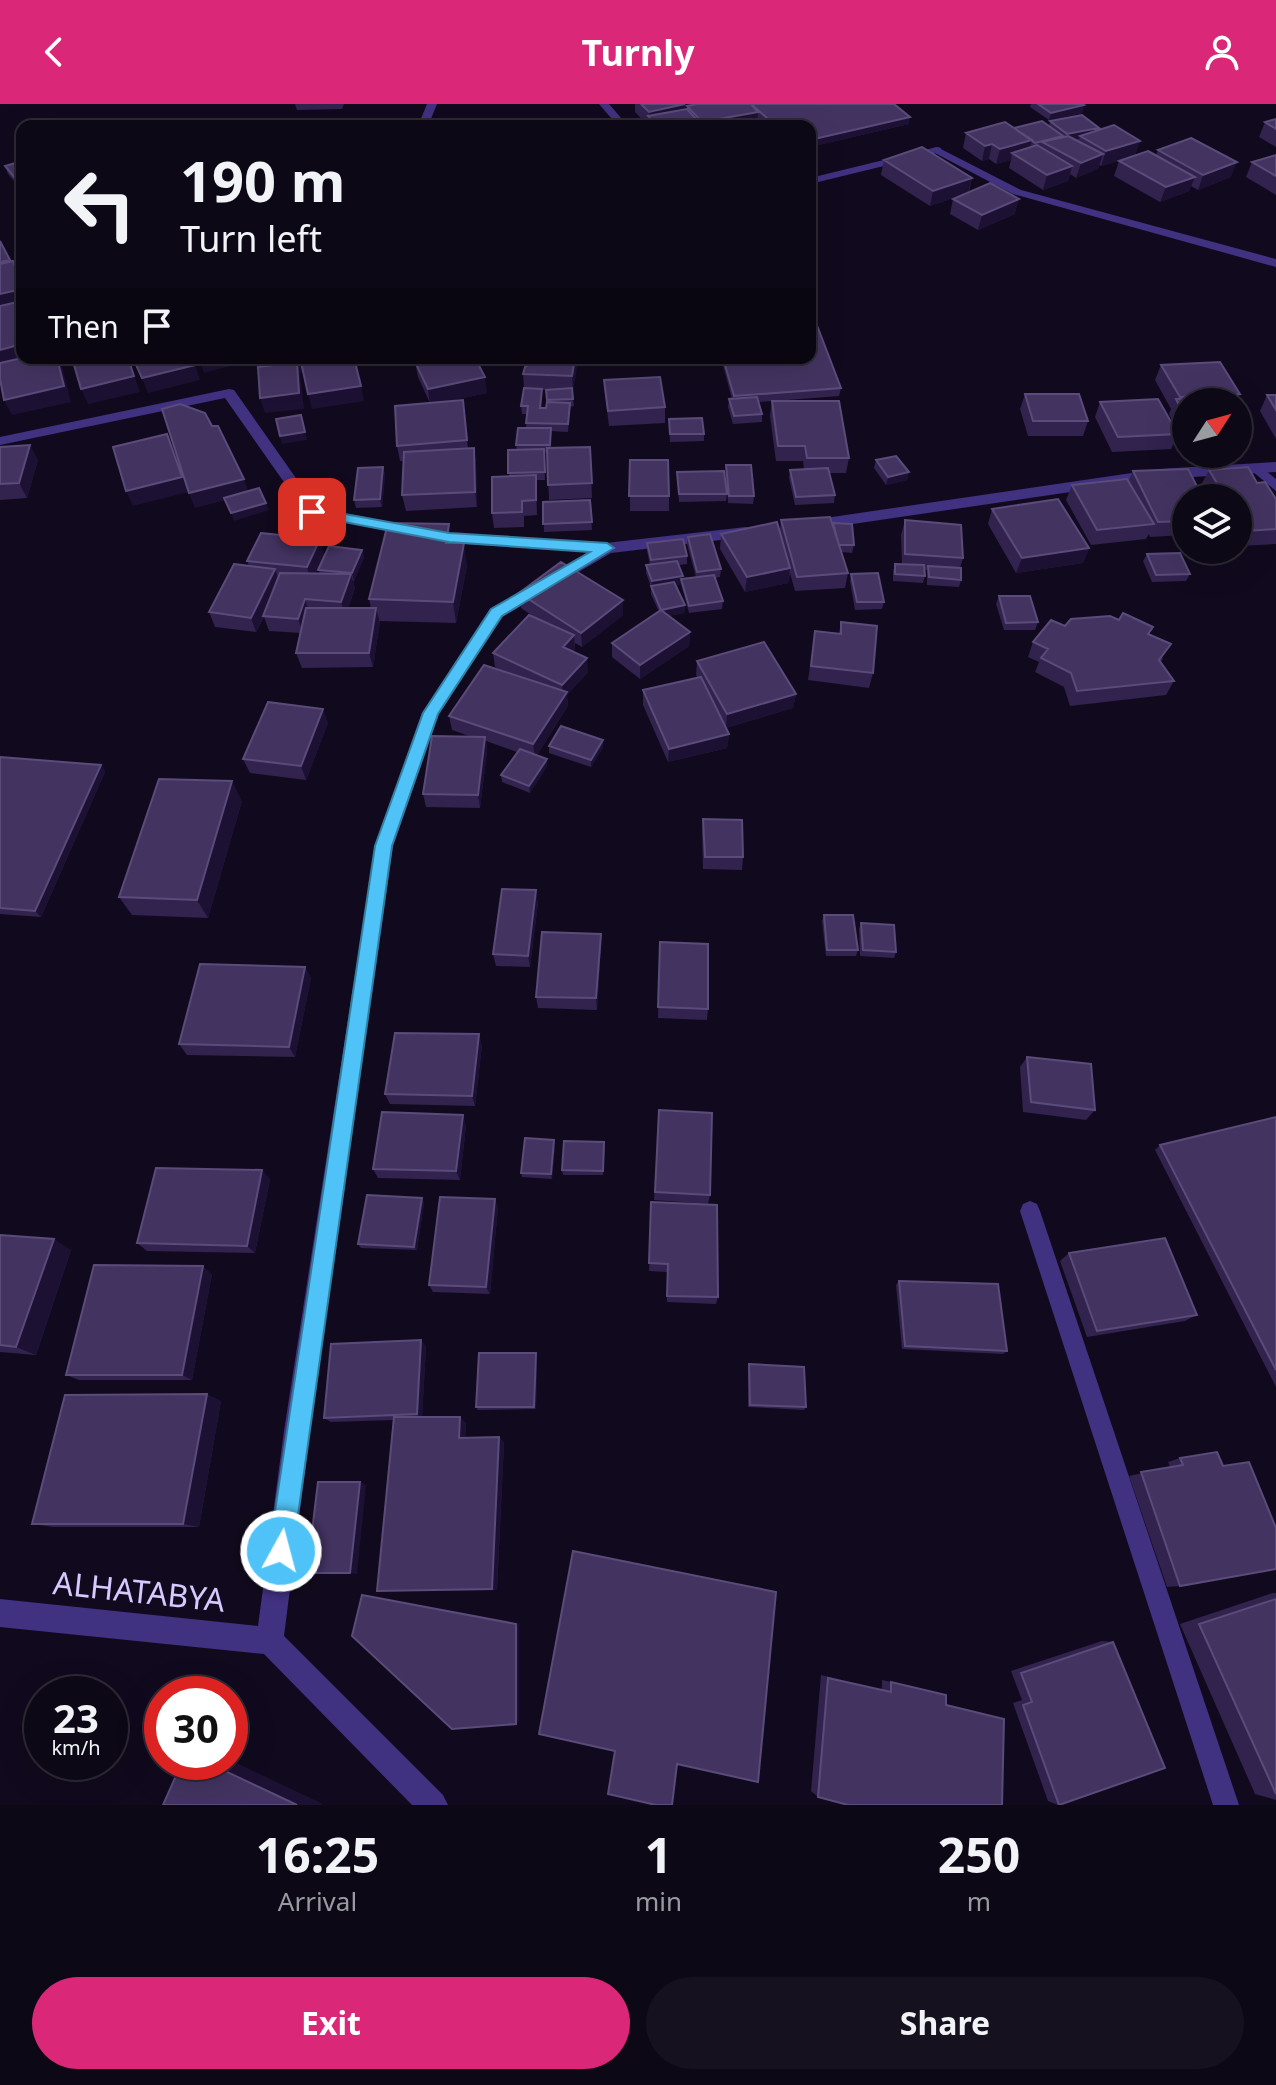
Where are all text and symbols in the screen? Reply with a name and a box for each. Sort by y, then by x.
text: Turnly [581,28,695,77]
icon: back [32,30,76,74]
icon: person [1200,30,1244,74]
text: 190 m [180,142,345,218]
icon: left [48,152,152,256]
text: Turn left [180,214,322,263]
icon: arrive [135,304,179,348]
text: Then [48,306,119,347]
north arrow [1172,388,1252,468]
map controls [1172,388,1252,564]
pin [278,478,346,546]
button: layers [1172,484,1252,564]
icon: arrive [290,490,334,534]
position arrow [239,1509,323,1593]
street label: ALHATABYA [51,1560,228,1621]
speed limit sign: 30 [144,1676,248,1780]
text: 23 [53,1690,99,1745]
text: km/h [51,1734,101,1761]
text: 16:25 [256,1822,379,1887]
text: 1 [645,1822,672,1887]
text: 250 [938,1822,1020,1887]
text: Arrival [278,1883,357,1919]
text: min [635,1883,682,1919]
text: m [967,1883,991,1919]
button: Exit [32,1977,630,2069]
button: Share [646,1977,1244,2069]

